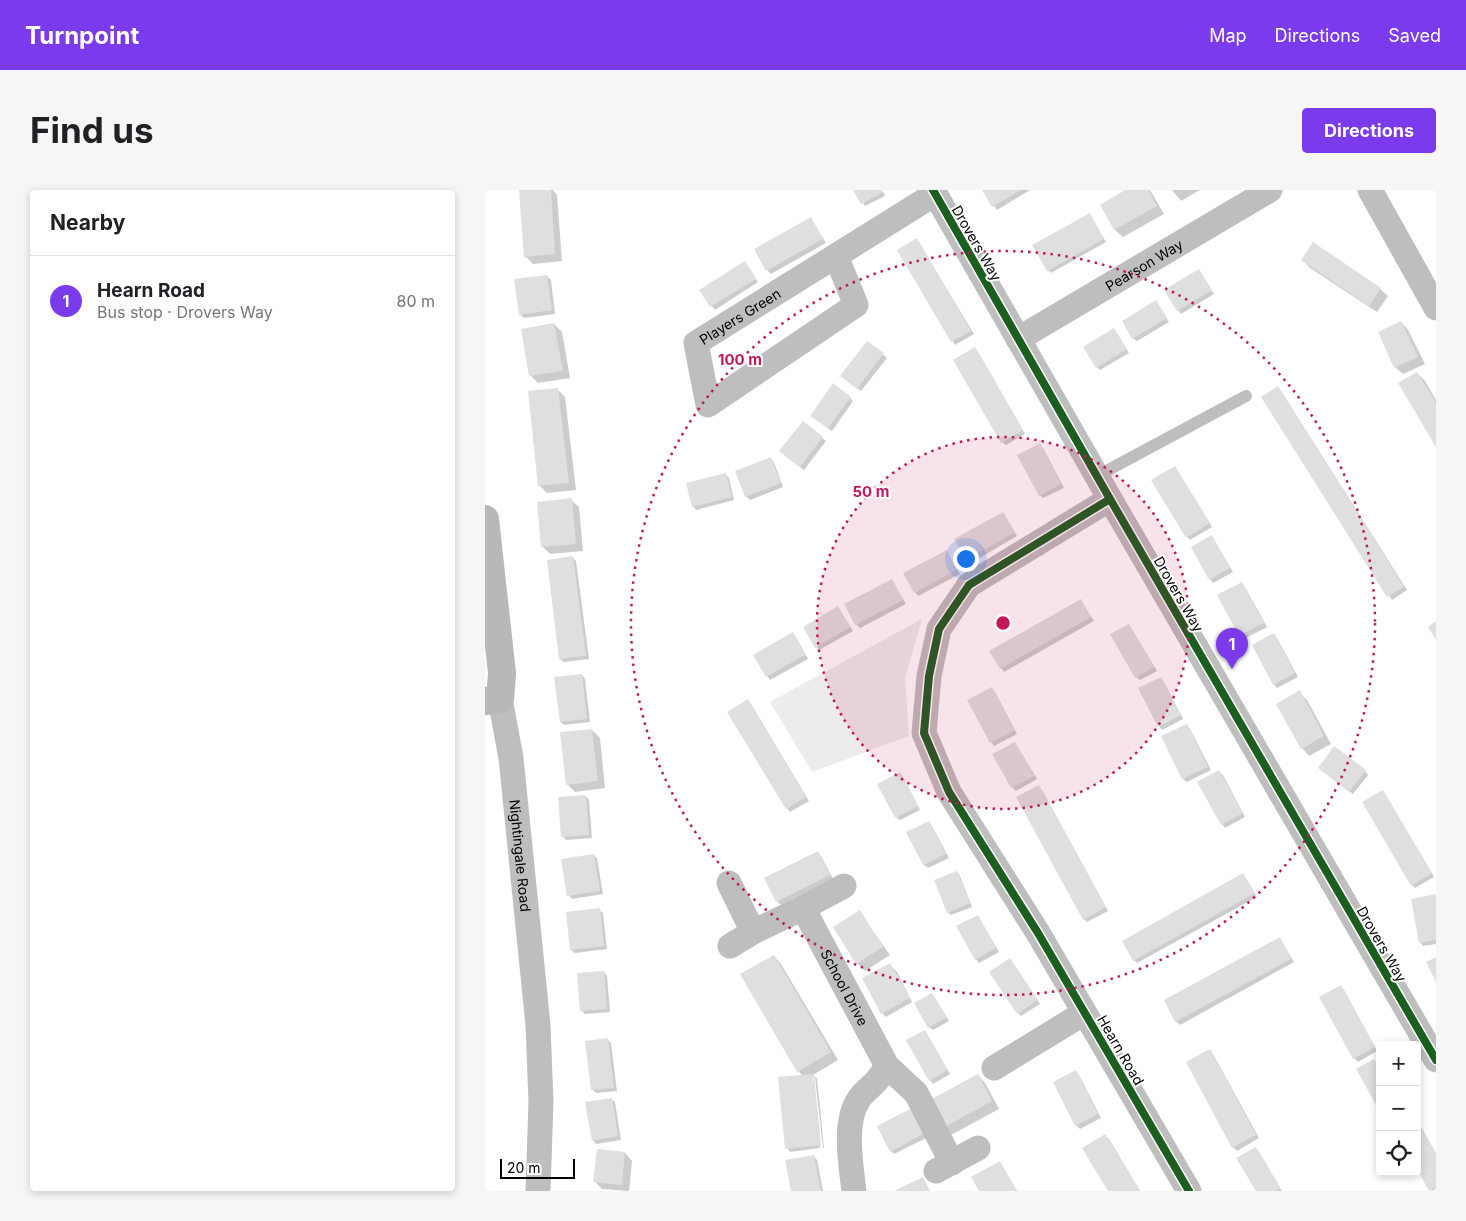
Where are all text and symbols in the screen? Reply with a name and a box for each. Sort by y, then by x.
text: Turnpoint [25,21,139,50]
text: Map [1209,25,1247,46]
text: Directions [1275,25,1360,46]
text: Saved [1388,25,1441,46]
button: Directions [1302,108,1436,153]
text: Find us [30,109,154,151]
street label: Drovers Way [949,202,1005,284]
text: Nearby [50,210,125,235]
street label: Pearson Way [1102,235,1186,294]
text: Hearn Road [97,279,205,302]
street label: Players Green [696,284,783,348]
text: 1 [63,291,69,311]
text: 80 m [396,291,435,311]
text: Bus stop · Drovers Way [97,302,273,322]
text: 100 m [718,350,762,369]
text: 50 m [853,482,889,501]
your location [953,546,979,572]
street label: Drovers Way [1151,553,1207,635]
centre of rings [994,614,1012,632]
pin: 1 [1216,628,1248,669]
street label: Nightingale Road [507,798,535,912]
street label: Drovers Way [1354,903,1410,985]
street label: School Drive [818,946,872,1028]
street label: Hearn Road [1094,1012,1148,1088]
map controls [1376,1041,1421,1176]
button: + [1376,1041,1421,1086]
button: − [1376,1086,1421,1131]
button: locate [1376,1131,1421,1176]
scale bar [500,1156,575,1179]
text: 20 m [507,1159,541,1176]

